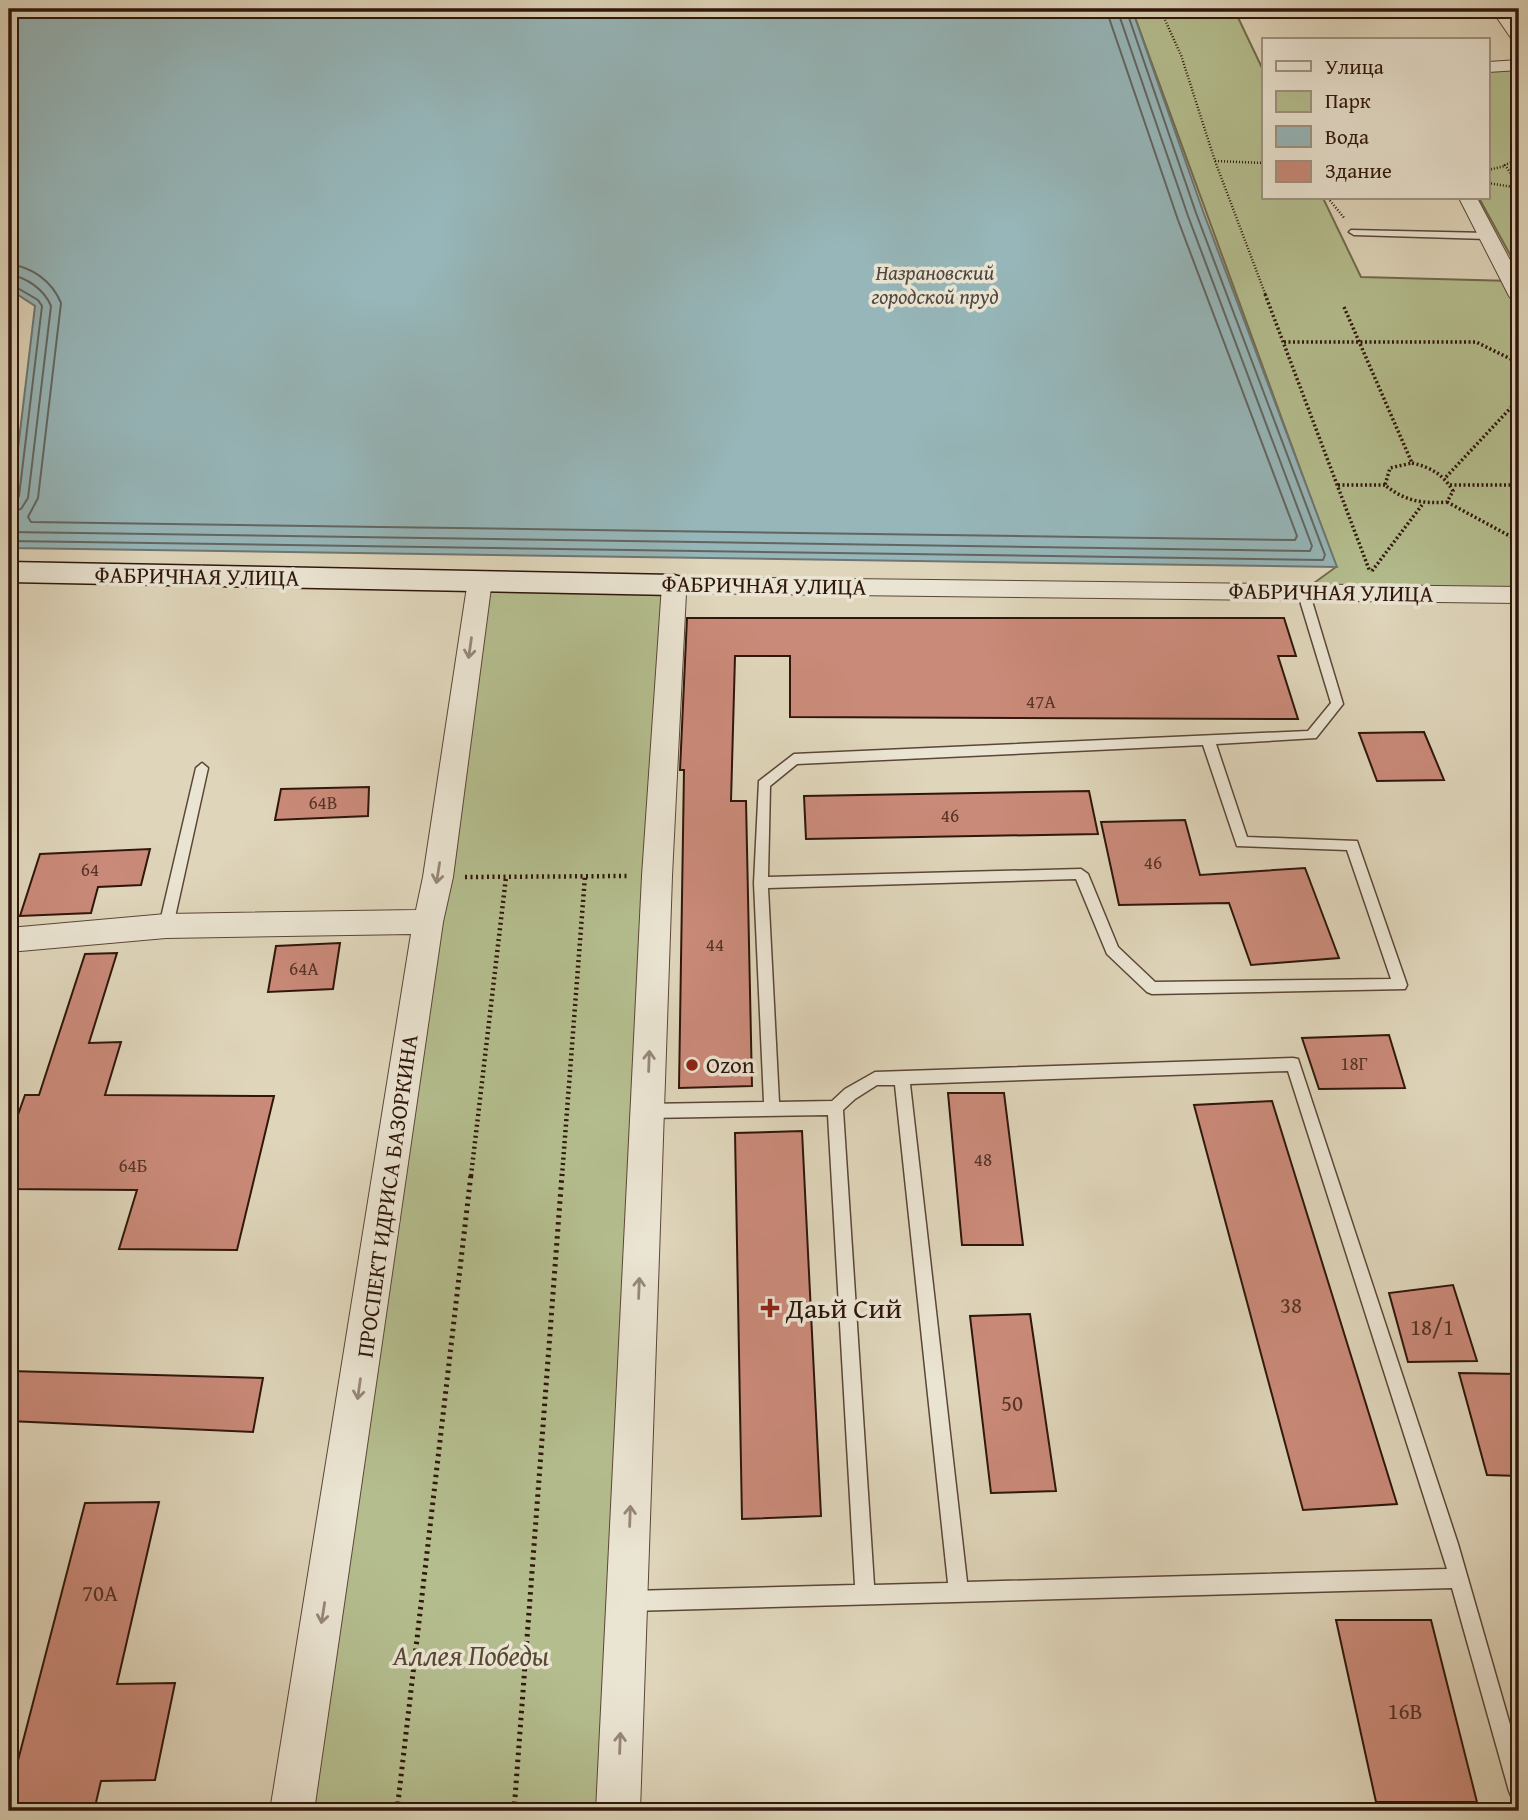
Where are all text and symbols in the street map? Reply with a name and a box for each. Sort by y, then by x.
legend [1262,38,1490,200]
text: Улица [1325,51,1384,82]
text: Парк [1325,85,1371,116]
text: Вода [1325,121,1369,152]
text: Здание [1325,155,1392,186]
water label: Назрановский городской пруд [871,257,999,312]
street label: ФАБРИЧНАЯ УЛИЦА [94,557,300,594]
street label: ФАБРИЧНАЯ УЛИЦА [661,566,867,603]
street label: ФАБРИЧНАЯ УЛИЦА [1228,573,1434,610]
one-way arrow [464,636,477,659]
house number: 47А [1026,687,1056,715]
house number: 64В [308,788,338,816]
house number: 46 [941,801,959,829]
house number: 46 [1144,848,1162,876]
house number: 64 [81,855,99,883]
one-way arrow [431,861,444,884]
house number: 44 [706,930,724,958]
house number: 64А [289,954,319,982]
street label: ПРОСПЕКТ ИДРИСА БАЗОРКИНА [347,1032,426,1360]
place label: Ozon [706,1048,755,1081]
house number: 18Г [1340,1049,1368,1077]
one-way arrow [642,1050,655,1073]
marker: Ozon [684,1057,700,1073]
house number: 48 [974,1145,992,1173]
house number: 64Б [118,1151,148,1179]
one-way arrow [633,1277,646,1300]
place label: Даьй Сий [785,1287,902,1328]
house number: 38 [1280,1288,1302,1321]
marker: Даьй Сий [760,1298,780,1318]
house number: 18/1 [1410,1310,1454,1343]
one-way arrow [352,1377,365,1399]
house number: 50 [1001,1386,1023,1419]
one-way arrow [623,1505,636,1528]
house number: 70А [82,1576,118,1609]
one-way arrow [316,1601,329,1624]
park label: Аллея Победы [392,1634,549,1675]
house number: 16В [1387,1694,1423,1727]
one-way arrow [614,1732,627,1755]

